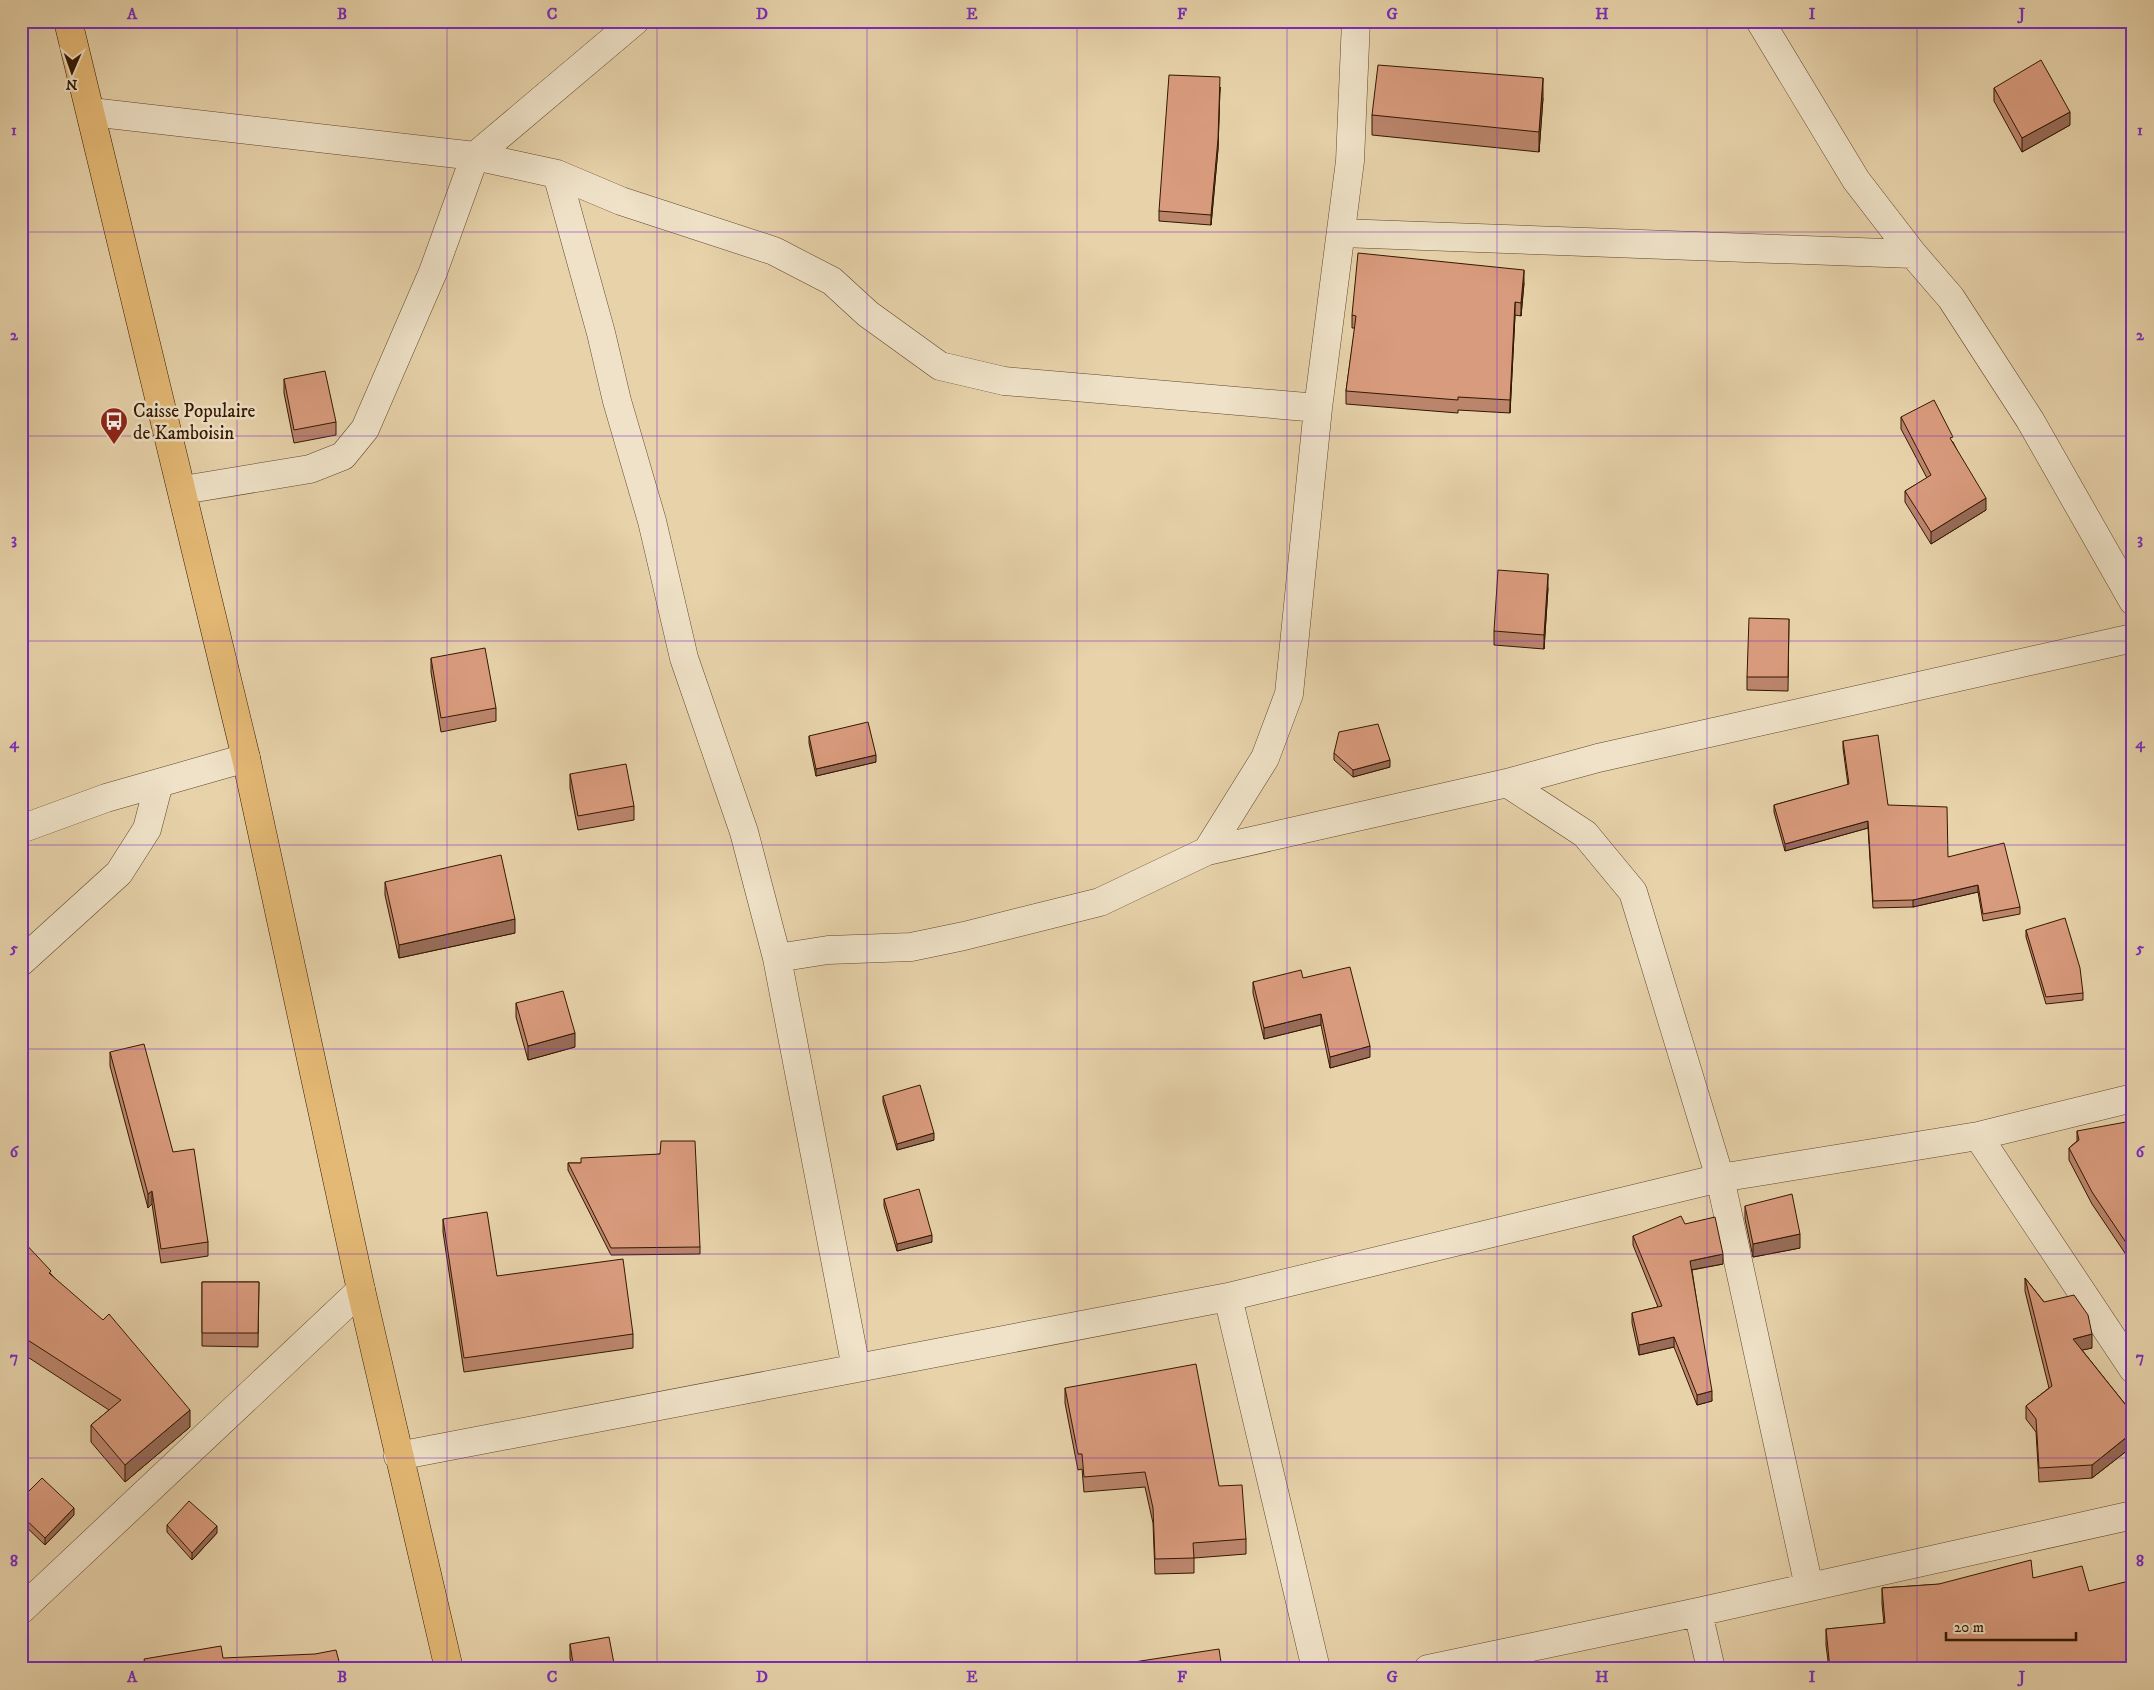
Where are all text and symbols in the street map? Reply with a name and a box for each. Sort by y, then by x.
text: A [126,4,138,24]
text: B [337,4,347,24]
text: C [547,4,557,24]
text: D [756,4,768,24]
text: E [966,4,978,24]
text: F [1177,4,1187,24]
text: G [1386,4,1398,24]
text: H [1595,4,1609,24]
text: I [1809,4,1816,24]
text: J [2017,4,2026,24]
north arrow [48,48,98,98]
text: N [65,75,78,93]
text: 1 [11,120,17,140]
text: 1 [2137,120,2143,140]
text: 2 [10,325,19,345]
text: 2 [2136,325,2145,345]
place label: Caisse Populaire de Kamboisin [133,400,256,445]
bus stop icon: Caisse Populaire de Kamboisin [99,406,129,445]
text: 3 [11,529,17,549]
text: 3 [2137,529,2143,549]
text: 4 [8,733,19,753]
text: 4 [2134,733,2145,753]
text: 5 [9,938,18,958]
text: 5 [2135,938,2144,958]
text: 6 [10,1142,20,1162]
text: 6 [2136,1142,2146,1162]
text: 7 [10,1347,18,1367]
text: 7 [2136,1347,2144,1367]
text: 8 [10,1551,18,1571]
text: 8 [2136,1551,2144,1571]
scale bar [1946,1610,2076,1642]
text: 20 m [1954,1618,1984,1637]
text: A [126,1667,138,1687]
text: B [337,1667,347,1687]
text: C [547,1667,557,1687]
text: D [756,1667,768,1687]
text: E [966,1667,978,1687]
text: F [1177,1667,1187,1687]
text: G [1386,1667,1398,1687]
text: H [1595,1667,1609,1687]
text: I [1809,1667,1816,1687]
text: J [2017,1667,2026,1687]

